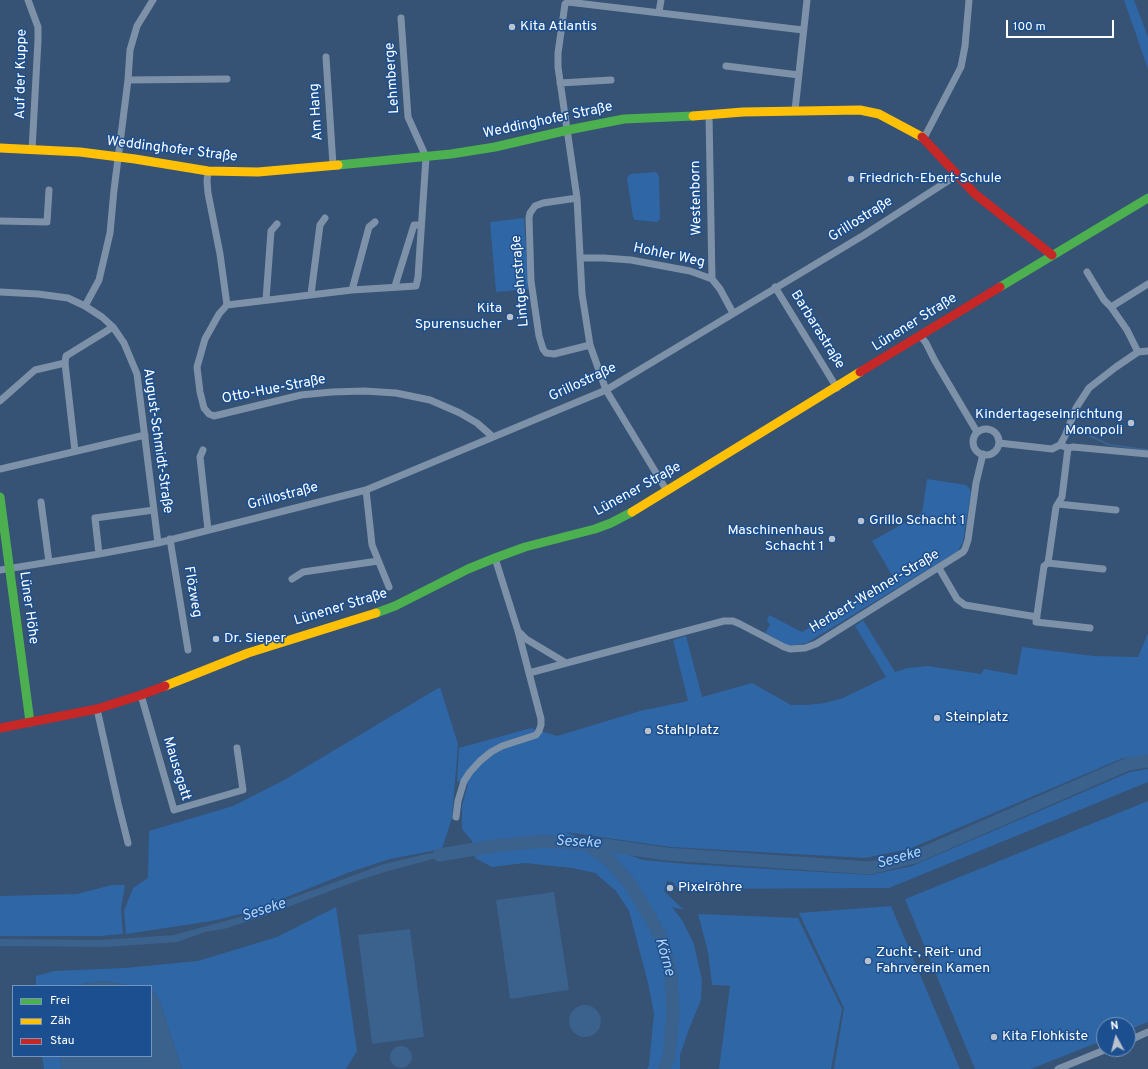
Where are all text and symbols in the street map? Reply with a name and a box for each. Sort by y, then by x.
scale bar [1008,12,1116,38]
place label: Kita Atlantis [520,19,597,35]
text: 100 m [1013,19,1046,35]
marker: Kita Atlantis [507,22,517,32]
street label: Auf der Kuppe [13,29,31,119]
street label: Lehmberge [382,42,404,114]
street label: Am Hang [307,83,327,141]
street label: Weddinghofer Straße [482,99,614,143]
street label: Weddinghofer Straße [106,134,238,166]
street label: Westenborn [688,160,706,236]
place label: Friedrich-Ebert-Schule [859,171,1002,187]
marker: Friedrich-Ebert-Schule [846,174,856,184]
street label: Grillostraße [826,194,896,246]
street label: Lintgehrstraße [509,235,533,327]
street label: Hohler Weg [632,240,706,272]
street label: Barbarastraße [786,288,848,372]
street label: Lünener Straße [870,290,960,356]
place label: Kita Spurensucher [415,301,502,334]
marker: Kita Spurensucher [505,312,515,322]
street label: Grillostraße [547,360,619,406]
street label: August-Schmidt-Straße [138,367,176,515]
street label: Otto-Hue-Straße [221,372,327,408]
place label: Kindertageseinrichtung Monopoli [975,407,1123,440]
marker: Kindertageseinrichtung Monopoli [1126,418,1136,428]
street label: Lünener Straße [592,459,684,521]
street label: Grillostraße [246,480,320,514]
place label: Grillo Schacht 1 [869,513,965,529]
marker: Grillo Schacht 1 [856,516,866,526]
place label: Maschinenhaus Schacht 1 [728,523,824,556]
marker: Maschinenhaus Schacht 1 [827,534,837,544]
street label: Herbert-Wehner-Straße [807,547,943,637]
street label: Flözweg [179,565,205,619]
street label: Lüner Höhe [15,570,41,646]
street label: Lünener Straße [292,586,390,630]
place label: Dr. Sieper [224,631,286,647]
marker: Dr. Sieper [211,634,221,644]
place label: Steinplatz [945,710,1009,726]
marker: Steinplatz [932,713,942,723]
place label: Stahlplatz [656,723,719,739]
marker: Stahlplatz [643,726,653,736]
street label: Mausegatt [158,735,194,803]
water label: Seseke [555,833,601,853]
water label: Seseke [875,844,923,874]
place label: Pixelröhre [678,880,742,896]
marker: Pixelröhre [665,883,675,893]
water label: Seseke [240,895,288,927]
water label: Körne [650,936,678,978]
place label: Zucht-, Reit- und Fahrverein Kamen [876,945,990,978]
marker: Zucht-, Reit- und Fahrverein Kamen [863,956,873,966]
legend [12,985,152,1057]
text: Frei [50,993,70,1009]
text: Zäh [50,1013,71,1029]
north arrow [1096,1017,1136,1057]
text: N [1110,1019,1119,1034]
place label: Kita Flohkiste [1002,1029,1088,1045]
marker: Kita Flohkiste [989,1032,999,1042]
text: Stau [50,1033,75,1049]

